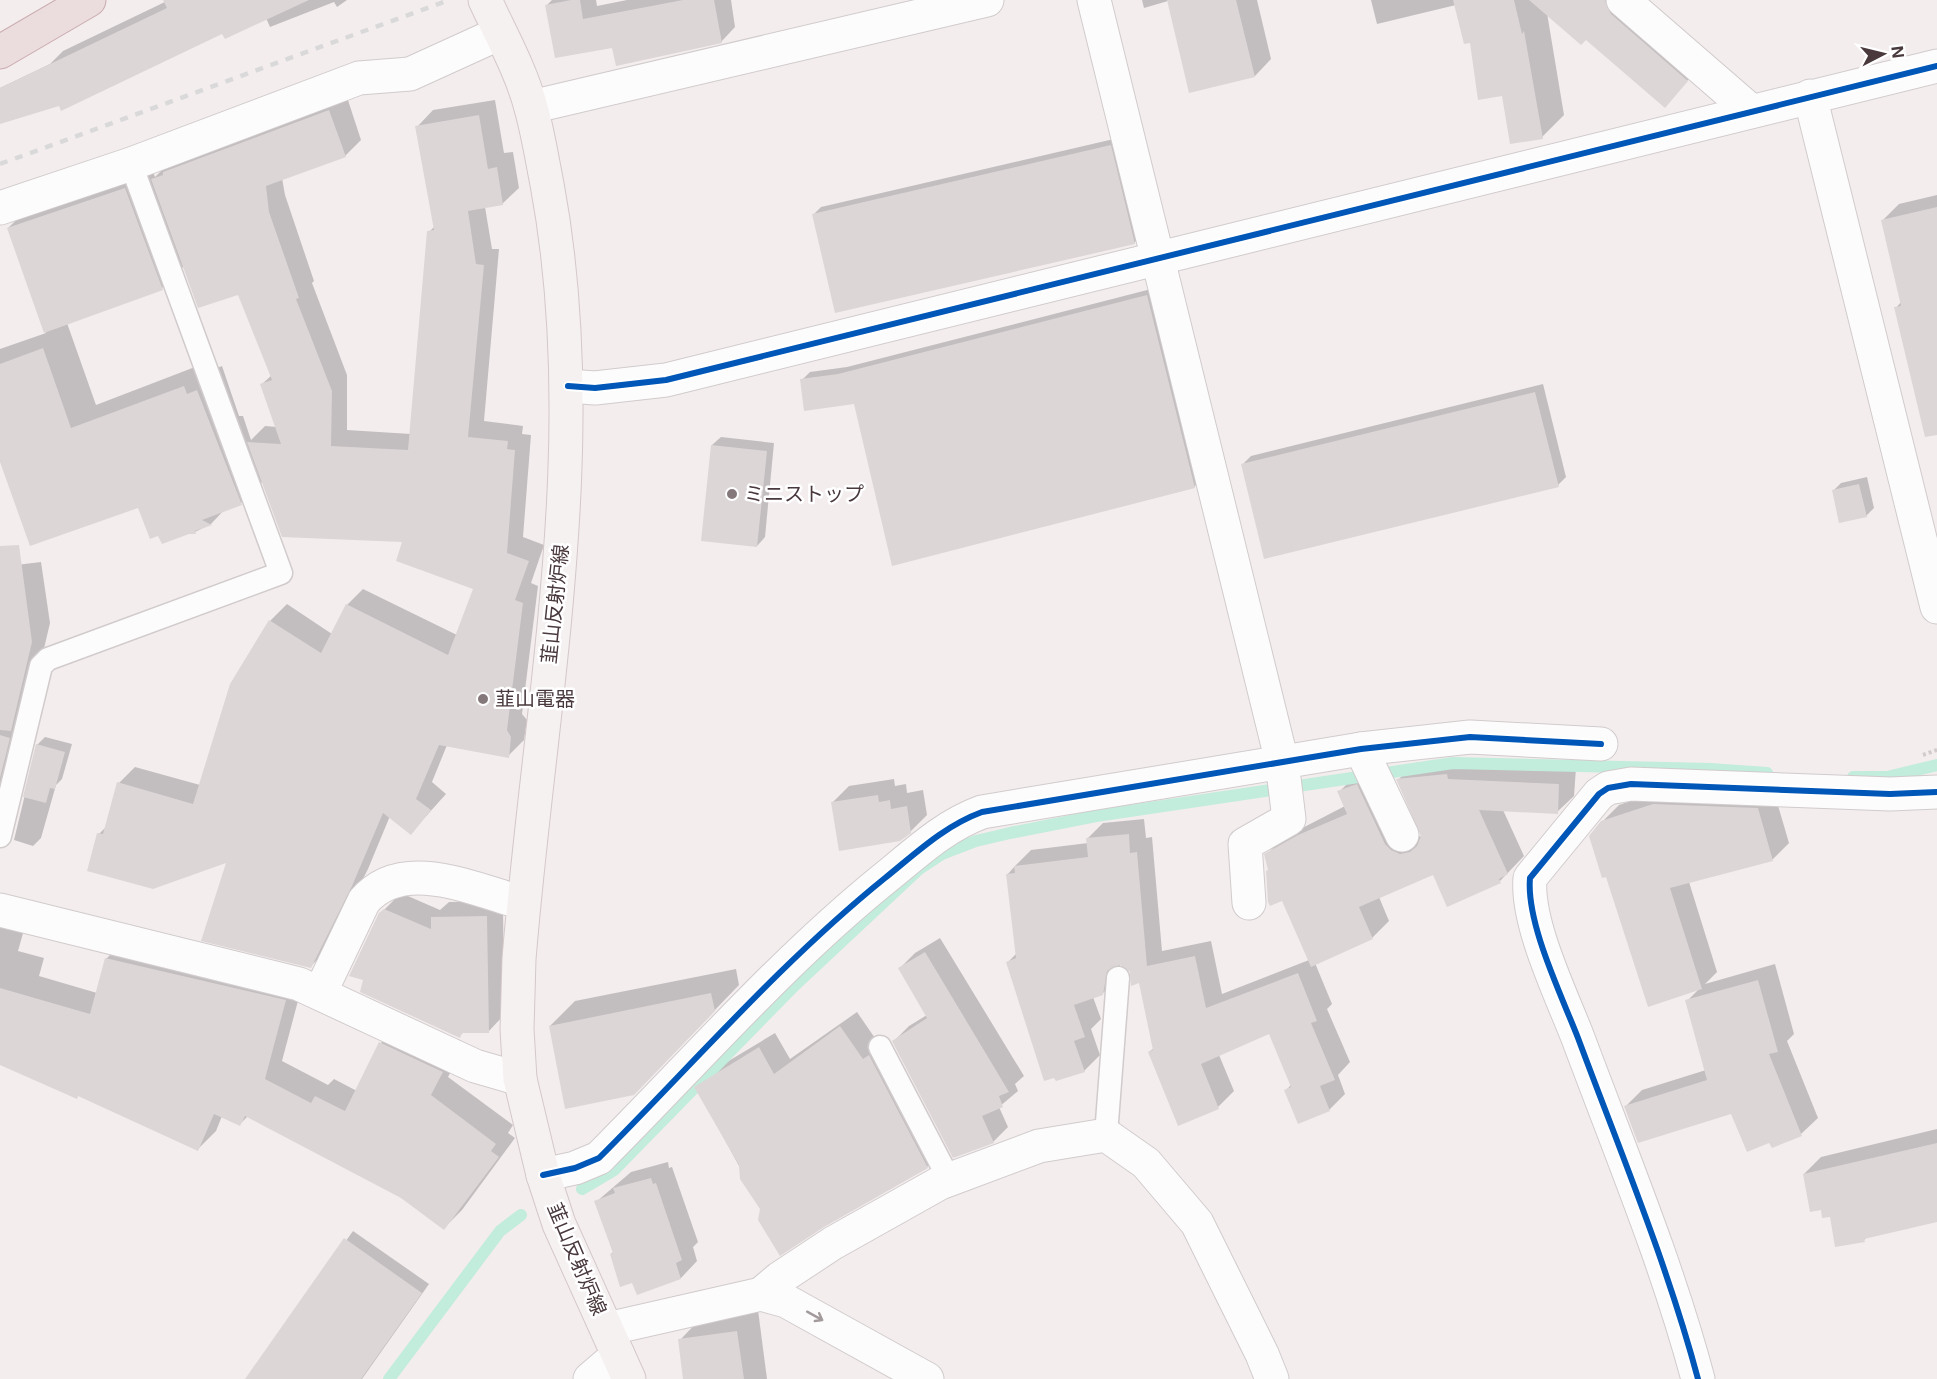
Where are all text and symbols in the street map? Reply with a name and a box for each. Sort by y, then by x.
north arrow [1853,24,1913,84]
text: N [1887,45,1909,59]
place label: ミニストップ [744,482,864,506]
marker: ミニストップ [725,487,739,501]
street label: 韮山反射炉線 [537,543,573,665]
place label: 韮山電器 [495,687,575,711]
marker: 韮山電器 [476,692,490,706]
street label: 韮山反射炉線 [543,1199,611,1319]
one-way arrow [806,1311,823,1323]

